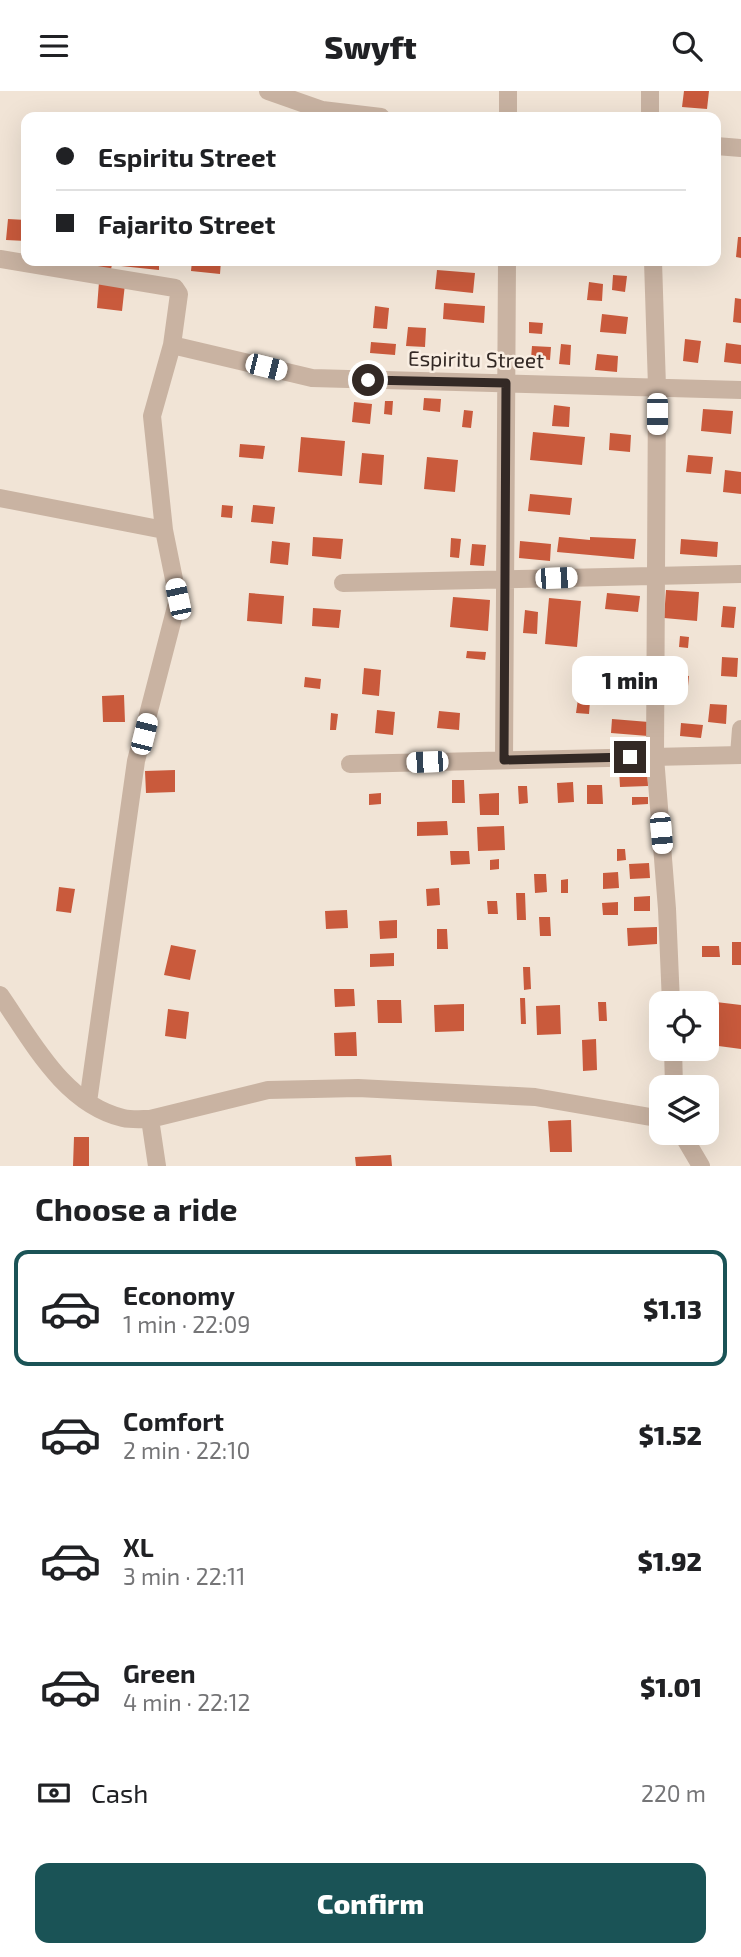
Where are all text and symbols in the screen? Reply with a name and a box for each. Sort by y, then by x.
icon: menu [35,27,73,65]
text: Swyft [324,27,417,65]
icon: search [668,27,706,65]
text: Espiritu Street [98,141,276,172]
text: Fajarito Street [98,208,275,239]
street label: Espiritu Street [408,345,544,372]
car [244,352,289,382]
route start [352,364,384,396]
car [647,393,668,435]
car [535,567,578,589]
car [164,576,193,622]
callout: 1 min [572,655,688,705]
text: 1 min [602,666,658,694]
car [129,711,160,757]
route end [614,741,646,773]
car [406,751,449,773]
car [649,811,674,855]
map controls [649,991,719,1145]
button: locate [649,991,719,1061]
button: layers [649,1075,719,1145]
text: Choose a ride [35,1189,238,1227]
icon: car [39,1277,102,1340]
text: Economy [123,1279,235,1310]
text: $1.13 [643,1293,702,1324]
text: 1 min · 22:09 [123,1310,251,1338]
icon: car [39,1403,102,1466]
text: Comfort [123,1405,224,1436]
text: $1.52 [638,1419,702,1450]
text: 2 min · 22:10 [123,1436,250,1464]
icon: car [39,1529,102,1592]
text: XL [123,1531,154,1562]
text: $1.92 [637,1545,702,1576]
text: 3 min · 22:11 [123,1562,245,1590]
icon: car [39,1655,102,1718]
text: Green [123,1657,196,1688]
text: $1.01 [640,1671,702,1702]
text: 4 min · 22:12 [123,1688,251,1716]
icon: cash [35,1774,73,1812]
text: Cash [91,1777,148,1808]
text: 220 m [641,1779,706,1807]
button: Confirm [35,1863,706,1943]

